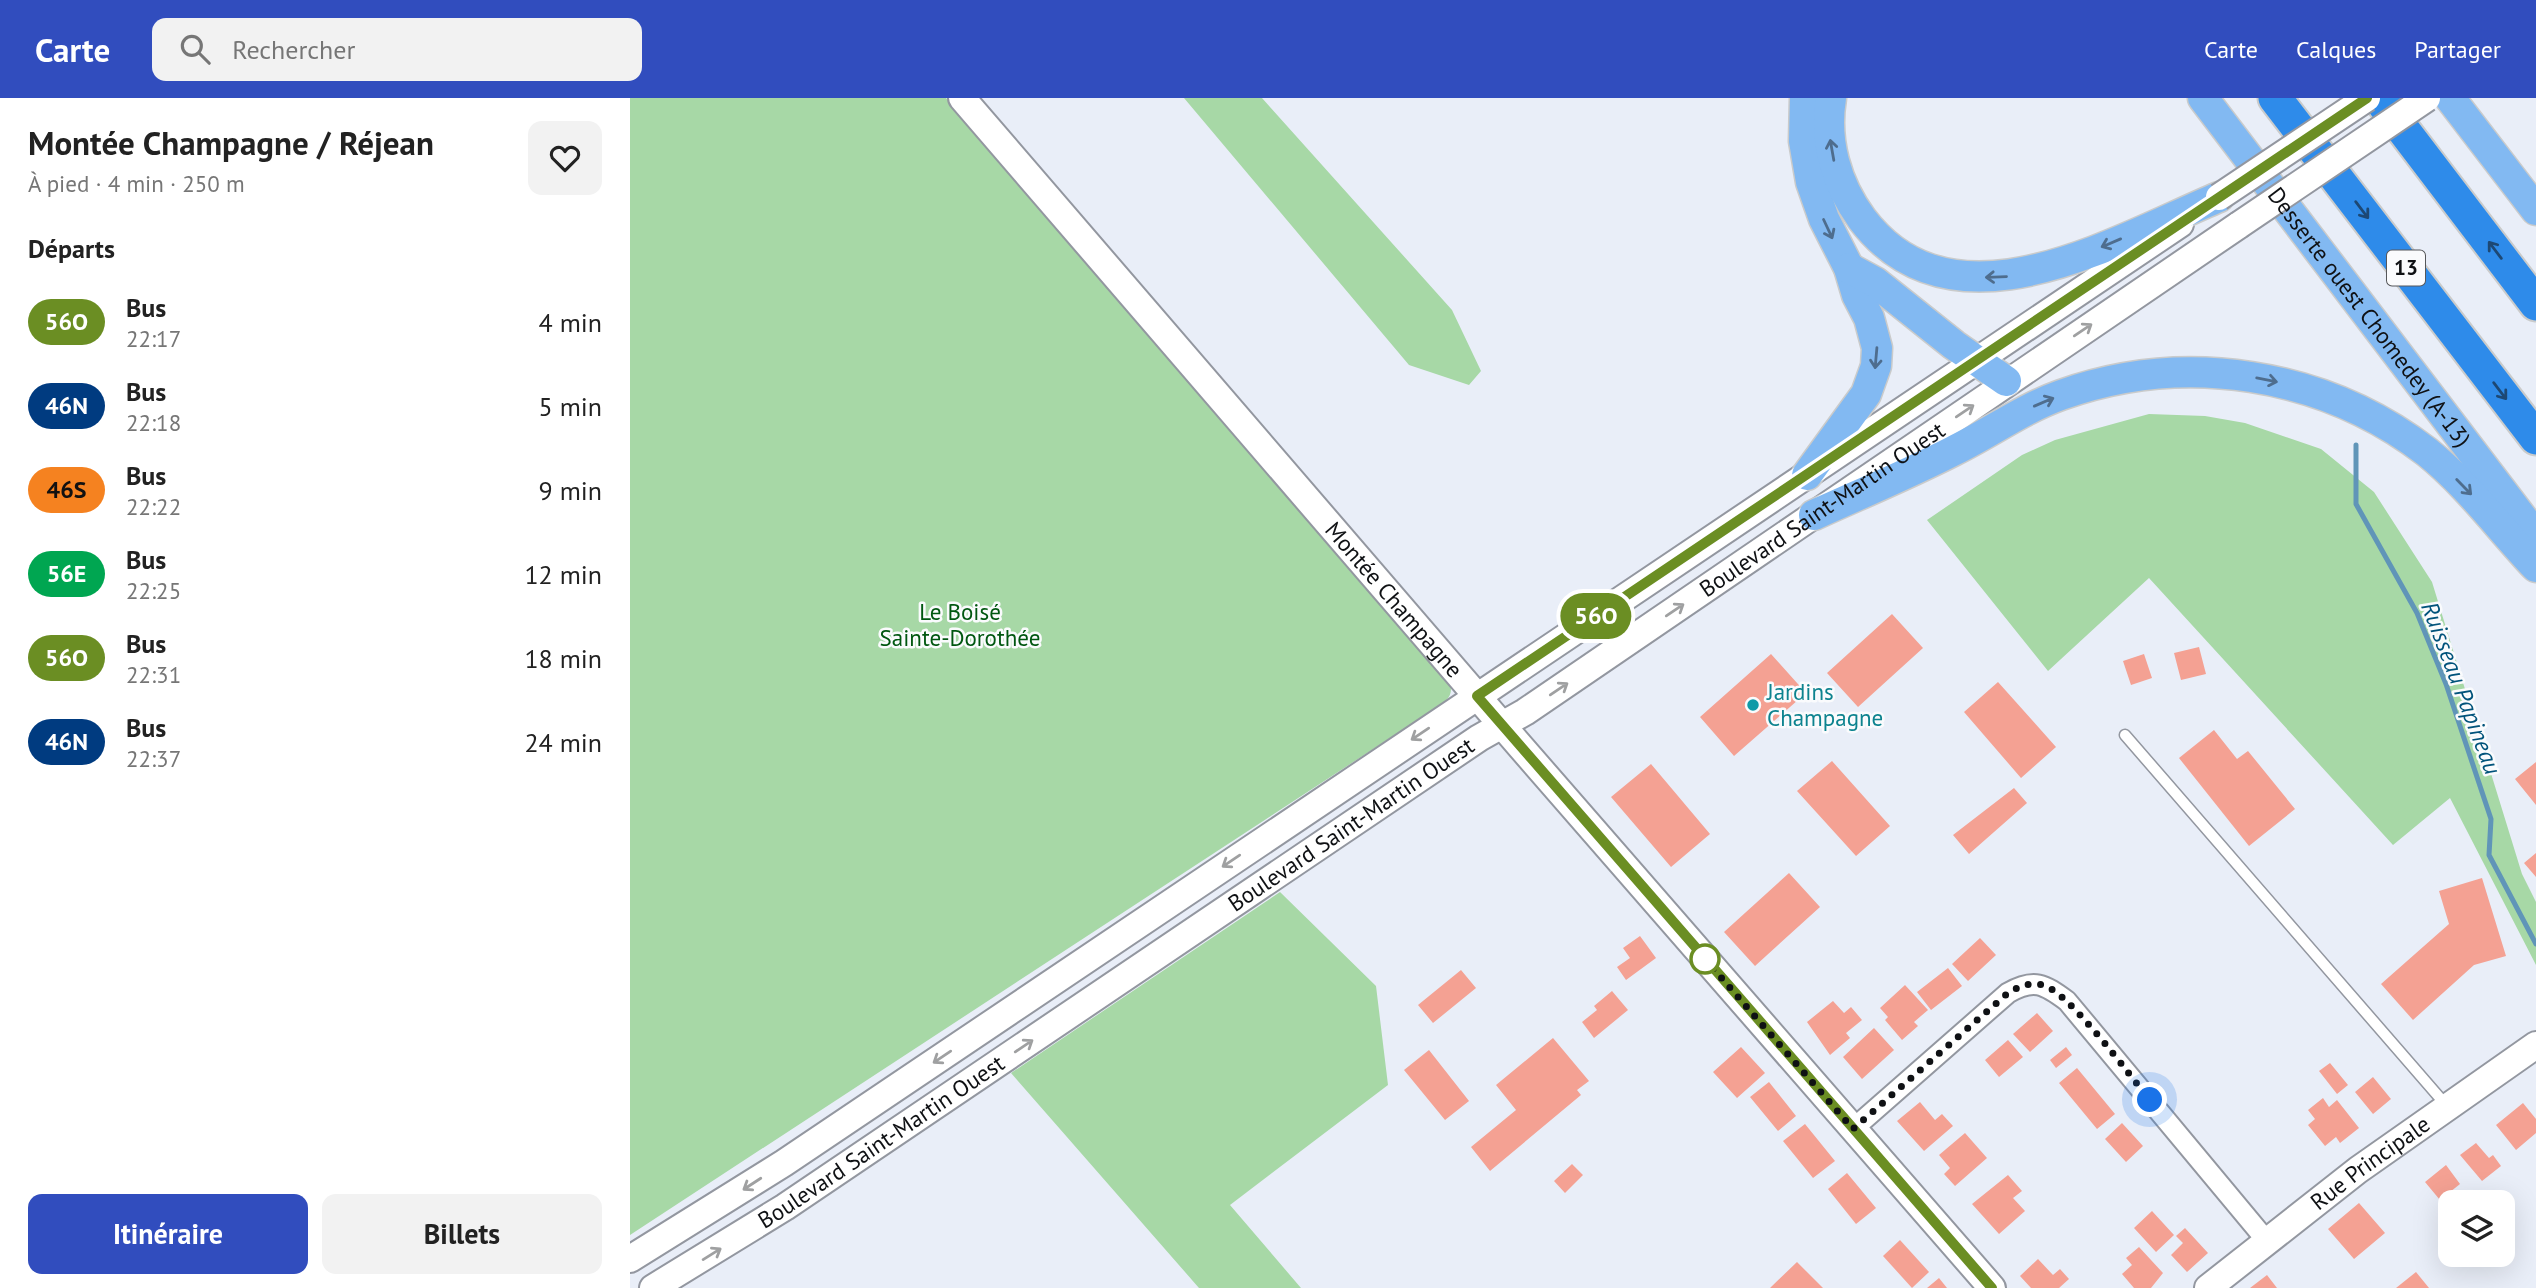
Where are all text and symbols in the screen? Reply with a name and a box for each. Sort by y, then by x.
search box [152,18,642,81]
text: Carte [35,28,110,71]
icon: search [176,30,214,68]
text: Rechercher [232,33,355,66]
text: Carte [2204,34,2258,65]
text: Calques [2296,34,2376,65]
text: Partager [2414,34,2501,65]
text: Montée Champagne / Réjean [28,121,434,164]
button: heart [528,121,602,195]
one-way arrow [1825,139,1838,162]
text: À pied · 4 min · 250 m [28,169,245,198]
street label: Desserte ouest Chomedey (A-13) [2262,181,2478,452]
one-way arrow [2354,201,2369,219]
one-way arrow [1822,218,1836,239]
text: Départs [28,232,115,265]
one-way arrow [2100,237,2122,250]
one-way arrow [2487,241,2502,260]
road number: 13 [2387,250,2425,286]
one-way arrow [1984,270,2007,284]
text: Bus [126,291,166,324]
text: 56O [45,306,88,337]
text: 4 min [539,306,602,339]
one-way arrow [2073,322,2093,336]
text: 22:17 [126,324,181,353]
one-way arrow [1869,347,1882,369]
one-way arrow [2255,374,2278,387]
text: Bus [126,375,166,408]
one-way arrow [2493,381,2508,400]
text: 46N [45,390,88,421]
text: 5 min [539,390,602,423]
one-way arrow [2033,394,2055,407]
one-way arrow [1954,404,1974,418]
text: 22:18 [126,408,181,437]
street label: Boulevard Saint-Martin Ouest [1694,415,1950,603]
text: Bus [126,459,166,492]
text: 46S [47,474,86,505]
text: 9 min [539,474,602,507]
one-way arrow [2455,478,2472,495]
text: 22:22 [126,492,181,521]
street label: Montée Champagne [1319,515,1469,683]
text: Bus [126,543,166,576]
text: 56E [47,558,86,589]
text: 12 min [524,558,602,591]
text: 22:25 [126,576,181,605]
line badge: 56O [1556,593,1636,639]
park label: Le Boisé Sainte-Dorothée [880,597,1040,652]
water label: Ruisseau Papineau [2414,597,2509,779]
text: 56O [1574,600,1618,631]
one-way arrow [1665,603,1685,617]
text: Bus [126,627,166,660]
text: 56O [45,642,88,673]
text: 18 min [524,642,602,675]
text: 22:31 [126,660,181,689]
place label: Jardins Champagne [1766,677,1883,732]
one-way arrow [1549,682,1568,696]
marker: Jardins Champagne [1745,697,1761,713]
text: Bus [126,711,166,744]
text: 46N [45,726,88,757]
text: 24 min [524,726,602,759]
one-way arrow [1411,726,1430,741]
street label: Boulevard Saint-Martin Ouest [1222,731,1480,918]
text: 22:37 [126,744,181,773]
one-way arrow [1222,854,1241,868]
unlabelled marker [1690,944,1720,974]
one-way arrow [1014,1039,1033,1053]
street label: Boulevard Saint-Martin Ouest [752,1048,1010,1234]
one-way arrow [932,1051,952,1065]
your location [2132,1082,2167,1117]
street label: Rue Principale [2304,1109,2435,1216]
one-way arrow [743,1177,763,1191]
map controls [2438,1190,2515,1267]
button: layers [2438,1190,2515,1267]
button: Itinéraire [28,1194,308,1274]
button: Billets [322,1194,602,1274]
one-way arrow [702,1246,722,1260]

